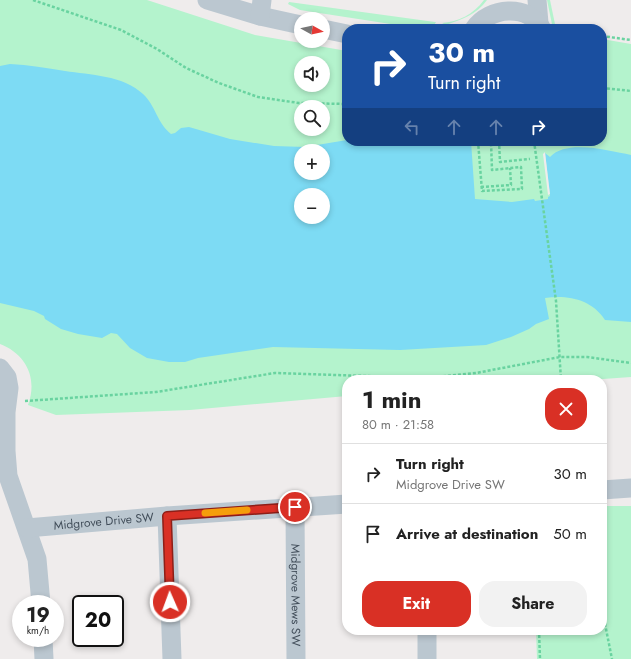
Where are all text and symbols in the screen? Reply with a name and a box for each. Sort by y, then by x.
north arrow [294,12,330,48]
map controls [294,12,330,224]
text: 30 m [428,32,495,73]
icon: right [362,40,414,92]
button: sound [294,56,330,92]
text: Turn right [428,70,500,96]
button: search [294,100,330,136]
icon: left [401,116,423,138]
icon: ahead [443,116,465,138]
icon: ahead [485,116,507,138]
icon: right [527,116,549,138]
button: + [294,144,330,180]
button: − [294,188,330,224]
text: 1 min [362,382,422,417]
button: close [545,388,587,430]
text: 80 m · 21:58 [362,415,434,434]
text: Turn right [396,453,464,475]
icon: right [362,463,384,485]
text: 30 m [554,463,587,485]
text: Midgrove Drive SW [396,475,505,494]
pin [278,490,312,524]
icon: arrive [284,496,306,518]
street label: Midgrove Drive SW [53,508,155,535]
icon: arrive [362,523,384,545]
text: Arrive at destination [396,523,538,545]
text: 50 m [553,523,587,545]
street label: Midgrove Mews SW [286,544,305,646]
position arrow [149,581,191,623]
button: Exit [362,581,471,627]
button: Share [479,581,587,627]
speed limit sign: 20 [72,595,124,647]
text: 19 [26,601,50,630]
text: km/h [27,623,49,638]

